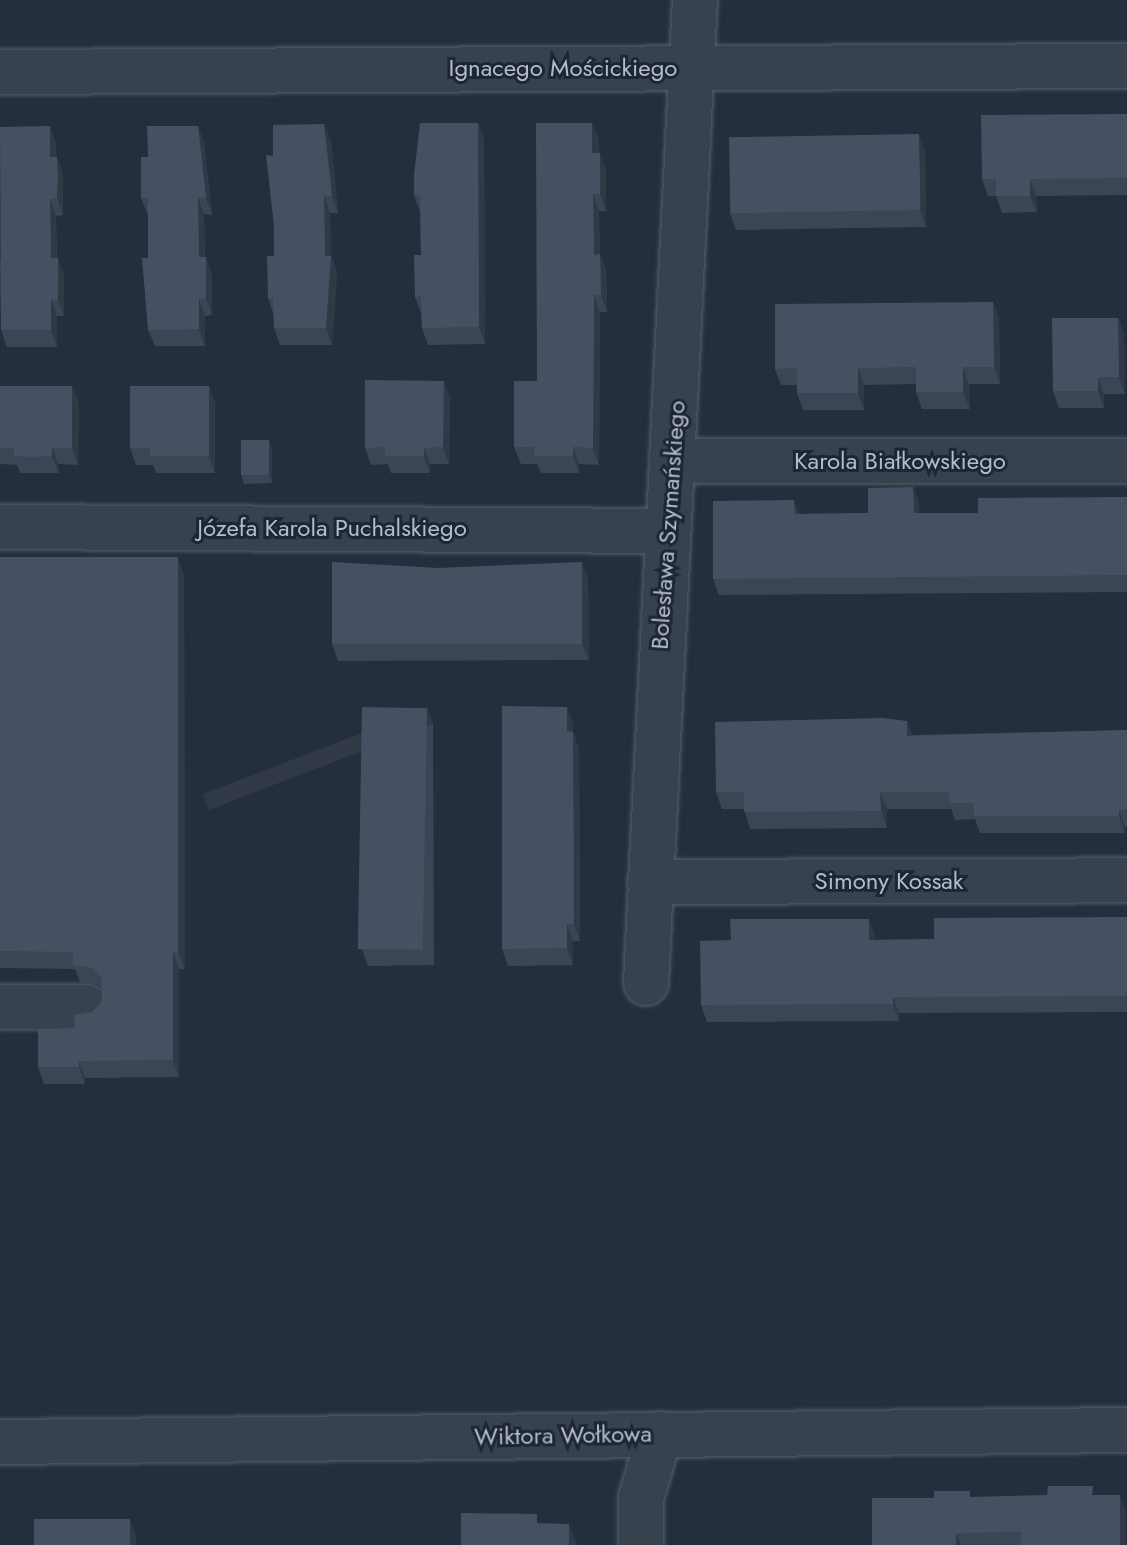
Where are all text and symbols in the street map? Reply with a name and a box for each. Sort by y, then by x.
street label: Ignacego Mościckiego [449,54,677,82]
street label: Bolesława Szymańskiego [645,399,691,651]
street label: Karola Białkowskiego [794,447,1006,475]
street label: Józefa Karola Puchalskiego [197,514,467,542]
street label: Simony Kossak [815,867,963,895]
street label: Wiktora Wołkowa [474,1419,652,1451]

